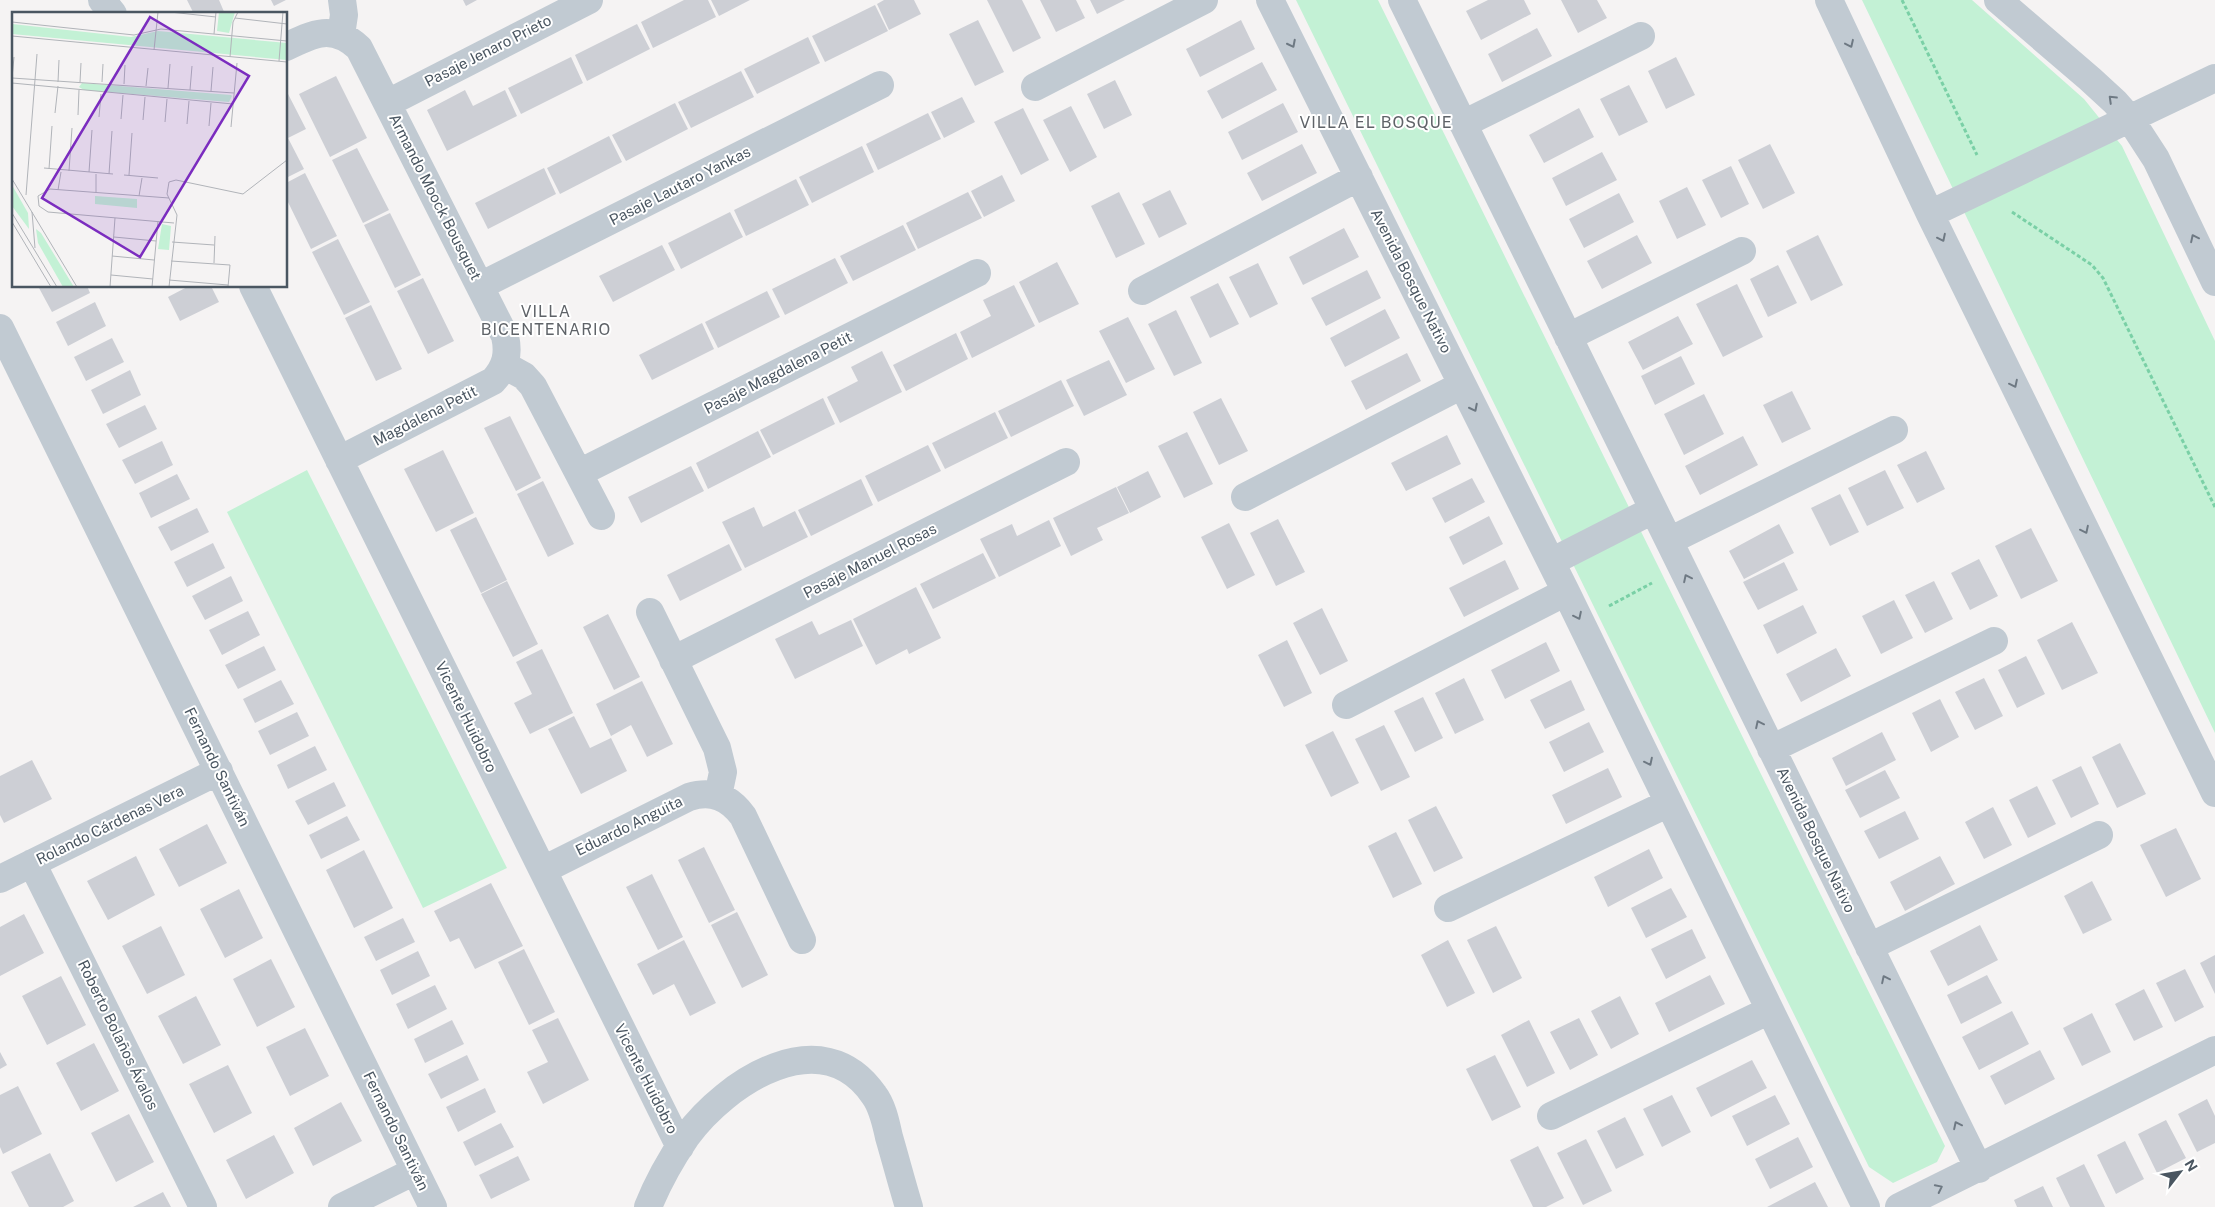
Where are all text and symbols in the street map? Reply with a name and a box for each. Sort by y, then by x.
street label: Pasaje Jenaro Prieto [422,11,554,90]
inset map [12,12,288,288]
one-way arrow [1286,38,1296,47]
one-way arrow [1843,39,1854,48]
one-way arrow [2108,96,2117,105]
street label: Armando Moock Bousquet [386,111,485,283]
district label: VILLA EL BOSQUE [1299,113,1453,132]
street label: Pasaje Lautaro Yankas [606,143,753,229]
street label: Avenida Bosque Nativo [1368,206,1455,356]
one-way arrow [1936,233,1946,242]
one-way arrow [2190,234,2200,243]
district label: VILLA BICENTENARIO [481,302,611,339]
street label: Pasaje Magdalena Petit [701,328,855,417]
one-way arrow [2008,379,2018,388]
street label: Magdalena Petit [370,382,480,449]
one-way arrow [1468,403,1478,412]
street label: Pasaje Manuel Rosas [800,520,939,601]
one-way arrow [2079,525,2090,534]
one-way arrow [1683,575,1693,584]
one-way arrow [1572,611,1582,620]
street label: Vicente Huidobro [432,659,501,775]
street label: Fernando Santiván [181,705,254,829]
one-way arrow [1755,720,1765,729]
one-way arrow [1643,757,1653,766]
street label: Avenida Bosque Nativo [1774,764,1859,915]
street label: Rolando Cárdenas Vera [33,781,186,868]
street label: Eduardo Anguita [573,792,685,859]
street label: Roberto Bolaños Ávalos [75,957,162,1112]
one-way arrow [1881,976,1891,985]
street label: Vicente Huidobro [611,1021,681,1137]
street label: Fernando Santiván [360,1069,433,1193]
one-way arrow [1953,1121,1963,1130]
north arrow [2155,1147,2205,1197]
text: N [2181,1156,2201,1174]
one-way arrow [1933,1184,1942,1194]

